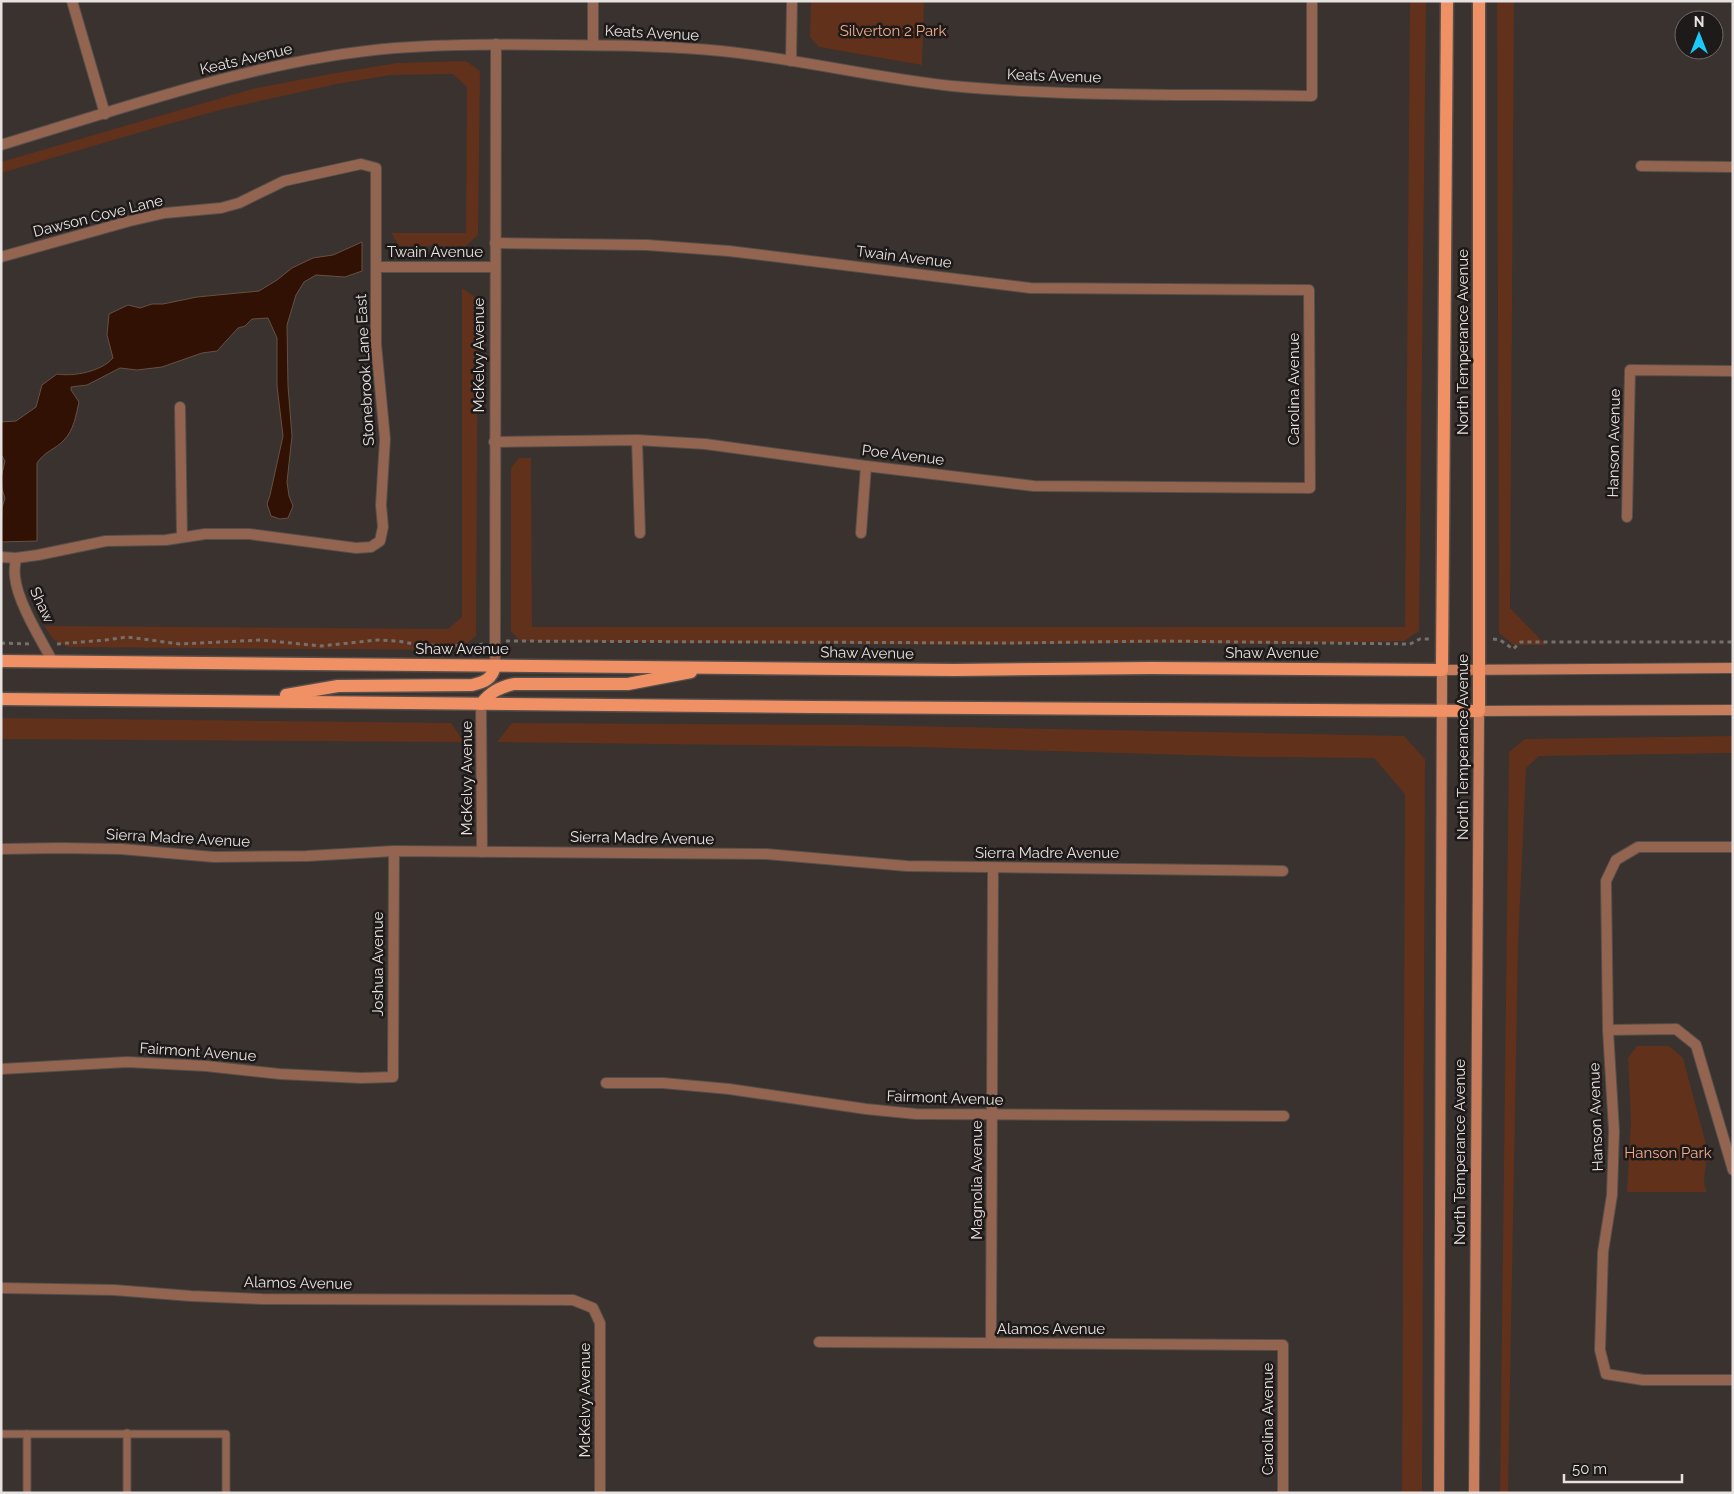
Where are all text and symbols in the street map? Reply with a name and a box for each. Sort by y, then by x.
north arrow [1674,10,1724,60]
text: N [1694,14,1704,30]
street label: Keats Avenue [604,22,700,44]
park label: Silverton 2 Park [840,22,946,40]
street label: Keats Avenue [198,40,294,78]
street label: Keats Avenue [1007,65,1102,87]
street label: Dawson Cove Lane [31,191,165,241]
street label: Twain Avenue [855,242,953,272]
street label: Twain Avenue [387,243,483,261]
street label: North Temperance Avenue [1454,249,1472,435]
street label: Stonebrook Lane East [352,294,378,446]
street label: McKelvy Avenue [470,297,488,412]
street label: Carolina Avenue [1285,332,1303,445]
street label: Hanson Avenue [1604,388,1624,498]
street label: Poe Avenue [861,441,945,469]
street label: Shaw [26,584,58,626]
street label: Shaw Avenue [415,640,509,658]
street label: Shaw Avenue [820,643,914,663]
street label: Shaw Avenue [1225,644,1319,662]
street label: North Temperance Avenue [1454,654,1472,840]
street label: McKelvy Avenue [458,720,476,835]
street label: Sierra Madre Avenue [106,825,251,851]
street label: Sierra Madre Avenue [570,828,714,848]
street label: Sierra Madre Avenue [975,844,1119,862]
street label: Joshua Avenue [369,911,387,1017]
street label: Fairmont Avenue [139,1039,257,1065]
street label: North Temperance Avenue [1451,1059,1469,1245]
street label: Hanson Avenue [1585,1062,1607,1172]
street label: Fairmont Avenue [886,1087,1004,1109]
street label: Magnolia Avenue [968,1120,986,1240]
park label: Hanson Park [1624,1144,1712,1162]
street label: Alamos Avenue [244,1273,353,1293]
street label: Alamos Avenue [997,1320,1105,1338]
street label: McKelvy Avenue [576,1342,594,1457]
street label: Carolina Avenue [1259,1362,1277,1475]
scale bar [1564,1452,1682,1484]
text: 50 m [1572,1460,1607,1478]

